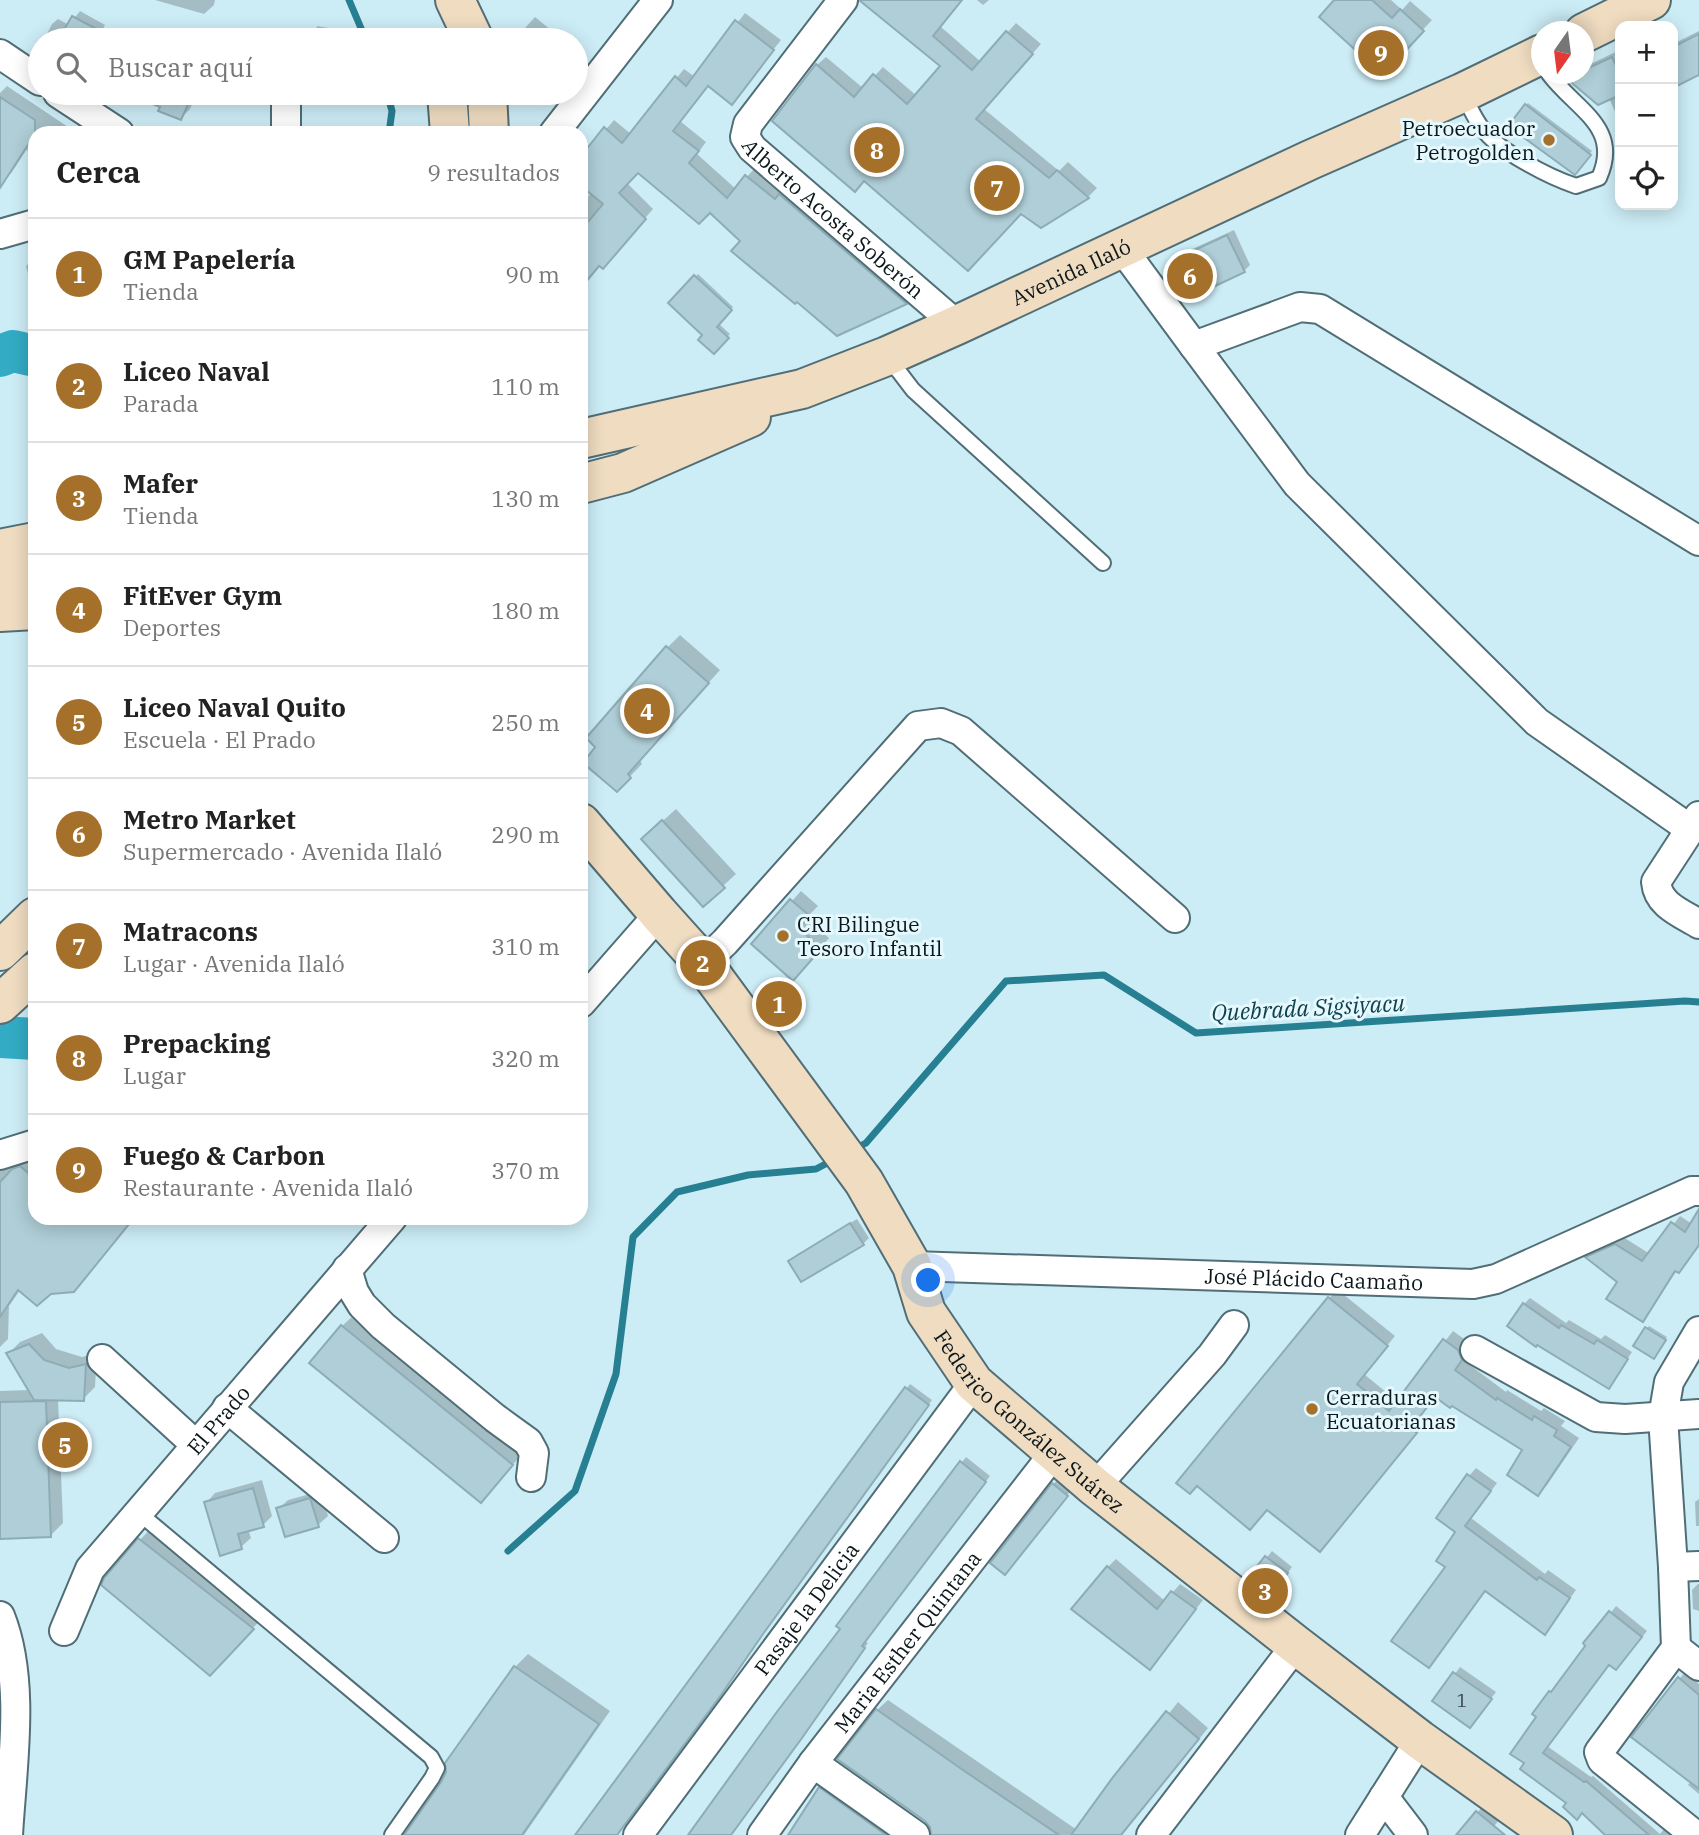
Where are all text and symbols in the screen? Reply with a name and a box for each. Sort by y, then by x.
north arrow [1531,21,1594,84]
map controls [1615,21,1678,210]
button: + [1615,21,1678,84]
pin: 9 [1358,27,1404,79]
search box [28,28,588,105]
icon: search [52,48,90,86]
text: Buscar aquí [108,50,253,84]
button: − [1615,84,1678,147]
place label: Petroecuador Petrogolden [1402,114,1536,166]
pin: 8 [854,124,900,176]
marker: Petroecuador Petrogolden [1541,132,1557,148]
street label: Alberto Acosta Soberón [736,133,930,305]
button: locate [1615,147,1678,210]
text: Cerca [56,152,141,191]
text: 9 resultados [427,157,560,187]
pin: 7 [974,162,1020,214]
street label: Avenida Ilaló [1007,232,1135,312]
text: GM Papelería [123,242,296,276]
pin: 6 [1167,250,1213,302]
text: 1 [72,259,86,289]
text: 90 m [505,259,560,289]
text: Tienda [123,276,199,306]
text: Liceo Naval [123,354,270,388]
text: 2 [72,371,86,401]
text: 110 m [491,371,560,401]
text: Parada [123,388,199,418]
text: Mafer [123,466,198,500]
text: 3 [72,483,86,513]
text: 130 m [491,483,560,513]
text: Tienda [123,500,199,530]
text: FitEver Gym [123,578,282,612]
text: 4 [72,595,86,625]
text: 180 m [491,595,560,625]
text: Deportes [123,612,221,642]
pin: 4 [624,685,670,737]
text: Liceo Naval Quito [123,690,346,724]
text: 5 [72,707,86,737]
text: 250 m [491,707,560,737]
text: Escuela · El Prado [123,724,316,754]
text: Metro Market [123,802,296,836]
text: 6 [72,819,86,849]
text: 290 m [491,819,560,849]
text: Supermercado · Avenida Ilaló [123,836,442,866]
place label: CRI Bilingue Tesoro Infantil [797,910,942,962]
text: Matracons [123,914,258,948]
marker: CRI Bilingue Tesoro Infantil [775,928,791,944]
text: 7 [72,931,86,961]
text: 310 m [491,931,560,961]
pin: 2 [680,937,726,989]
text: Lugar · Avenida Ilaló [123,948,345,978]
pin: 1 [756,978,802,1030]
water label: Quebrada Sigsiyacu [1210,987,1406,1027]
text: Prepacking [123,1026,271,1060]
text: 8 [72,1043,86,1073]
text: 320 m [491,1043,560,1073]
text: Lugar [123,1060,186,1090]
text: Fuego & Carbon [123,1138,325,1172]
text: 9 [72,1155,86,1185]
text: 370 m [491,1155,560,1185]
text: Restaurante · Avenida Ilaló [123,1172,413,1202]
street label: José Plácido Caamaño [1204,1261,1424,1296]
your location [911,1263,945,1297]
street label: Federico González Suárez [928,1324,1130,1519]
street label: El Prado [181,1379,256,1460]
place label: Cerraduras Ecuatorianas [1326,1383,1456,1435]
marker: Cerraduras Ecuatorianas [1304,1401,1320,1417]
pin: 5 [42,1419,88,1471]
street label: Pasaje la Delicia [748,1536,865,1681]
street label: Maria Esther Quintana [828,1545,987,1738]
pin: 3 [1242,1565,1288,1617]
house number: 1 [1457,1689,1467,1712]

